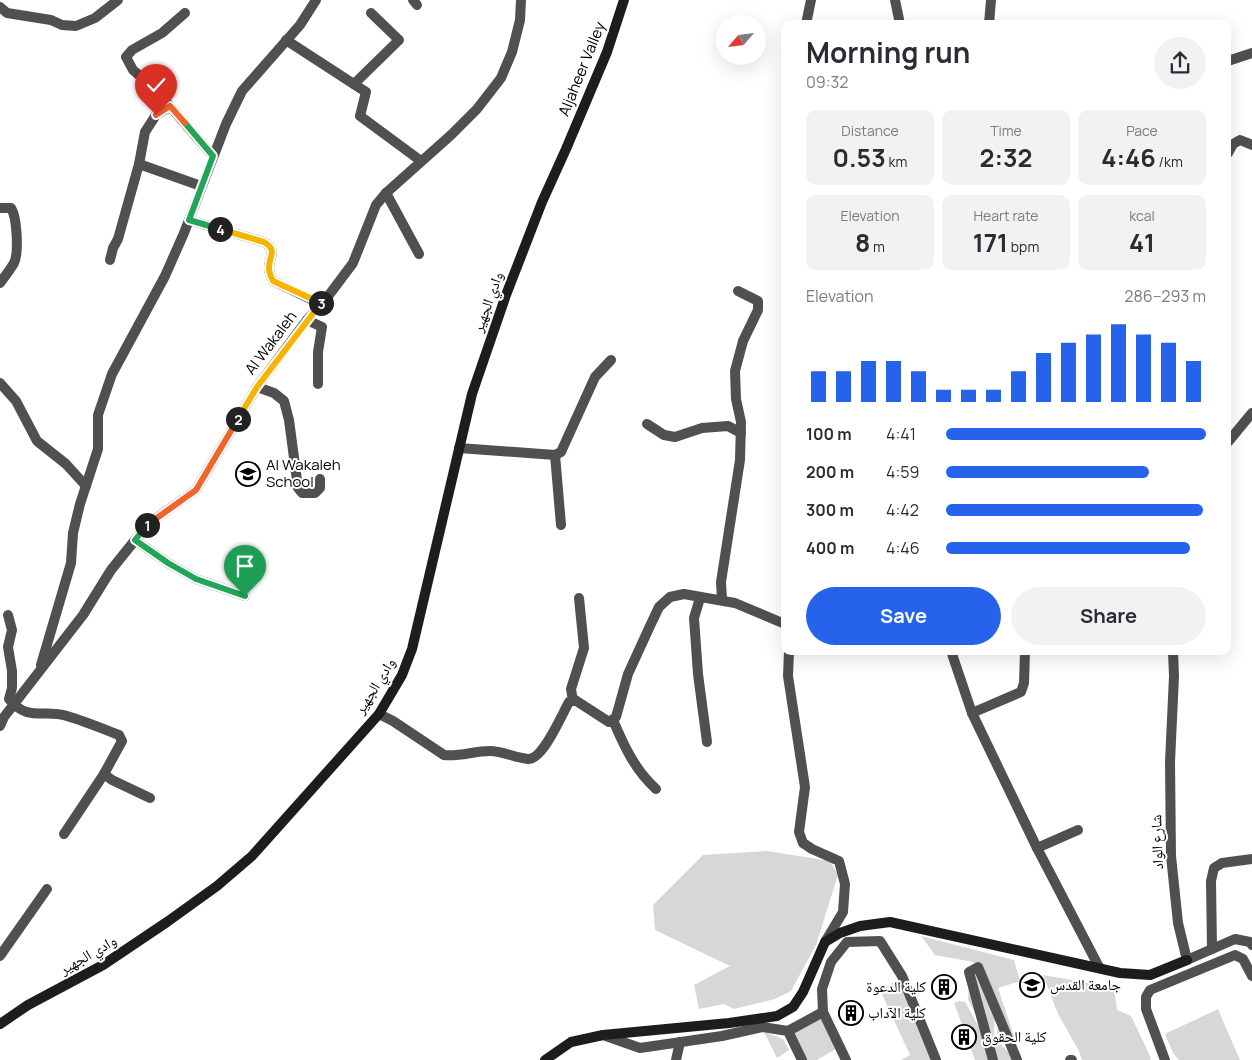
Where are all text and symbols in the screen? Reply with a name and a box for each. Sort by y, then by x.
north arrow [716,15,766,65]
map controls [716,15,766,65]
street label: Aljaheer Valley [553,18,610,119]
text: Morning run [806,33,970,71]
button: share [1154,37,1206,89]
pin [135,64,177,115]
icon: check [142,71,170,99]
text: 09:32 [806,71,848,93]
text: Distance [841,121,899,140]
text: Time [990,121,1022,140]
text: Pace [1126,121,1158,140]
text: 0.53 [833,140,886,175]
text: 2:32 [980,140,1032,175]
text: 4:46 [1101,140,1156,175]
text: km [886,152,907,171]
text: /km [1156,152,1183,171]
text: Elevation [840,206,900,225]
text: Heart rate [974,206,1038,225]
text: kcal [1129,206,1155,225]
pin: 4 [208,216,232,242]
text: 4 [216,220,225,239]
text: 8 [855,225,870,260]
text: 171 [973,225,1008,260]
text: 41 [1129,225,1155,260]
text: m [870,237,885,256]
text: bpm [1008,237,1039,256]
street label: وادي الجهير [467,269,510,337]
text: Elevation [806,285,874,307]
text: 286–293 m [1124,285,1206,307]
pin: 3 [308,290,334,316]
text: 3 [317,294,326,313]
street label: Al Wakaleh [240,307,301,379]
pin: 2 [226,406,250,432]
text: 2 [234,410,243,429]
text: 100 m [806,423,852,445]
text: 4:41 [886,423,916,445]
place label: Al Wakaleh School [266,454,341,492]
school or university icon: Al Wakaleh School [235,461,261,487]
text: 200 m [806,461,854,483]
text: 4:59 [886,461,919,483]
text: 300 m [806,499,854,521]
text: 4:42 [886,499,919,521]
pin: 1 [134,512,160,538]
text: 1 [144,516,151,535]
text: 400 m [806,537,854,559]
text: 4:46 [886,537,920,559]
pin [224,545,266,596]
icon: arrive [231,552,259,580]
button: Save [806,587,1001,645]
button: Share [1011,587,1206,645]
street label: وادي الجهير [348,653,402,720]
street label: شارع الواد [1145,814,1168,870]
street label: وادي الجهير [54,930,121,981]
school or university icon: جامعة القدس [1019,972,1045,998]
building icon: كلية الدعوة [931,974,957,1000]
place label: جامعة القدس [1050,974,1121,995]
place label: كلية الدعوة [866,976,926,997]
building icon: كلية الآداب [838,1000,864,1026]
place label: كلية الآداب [868,1002,926,1023]
building icon: كلية الحقوق [951,1024,977,1050]
place label: كلية الحقوق [982,1026,1046,1047]

